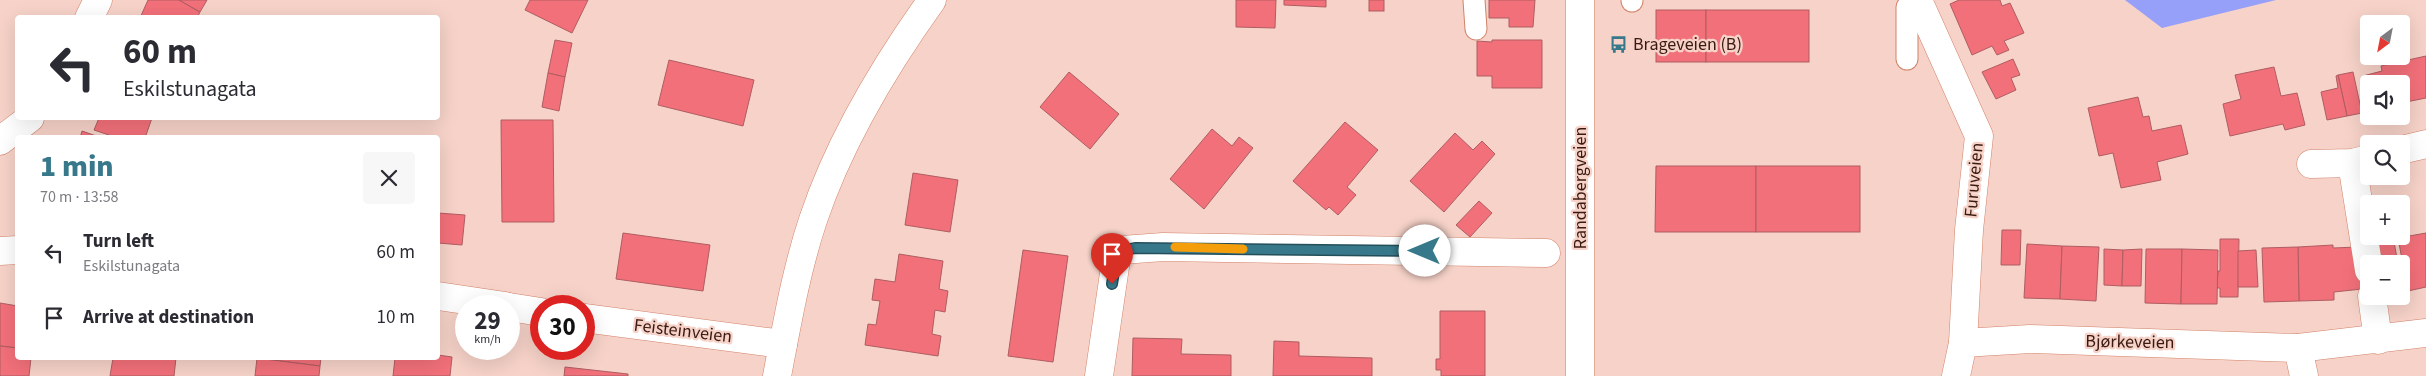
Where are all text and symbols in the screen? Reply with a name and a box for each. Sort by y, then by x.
north arrow [2360,15,2410,65]
map controls [2360,15,2410,305]
text: 60 m [123,27,197,77]
place label: Brageveien (B) [1633,32,1742,57]
bus stop icon: Brageveien (B) [1609,34,1629,54]
icon: left [40,35,105,100]
text: Eskilstunagata [123,73,257,105]
button: sound [2360,75,2410,125]
street label: Randabergveien [1568,127,1593,249]
button: search [2360,135,2410,185]
street label: Furuveien [1958,142,1990,218]
text: 1 min [40,145,114,188]
button: close [363,152,415,204]
text: 70 m · 13:58 [40,186,119,208]
button: + [2360,195,2410,245]
position arrow [1398,224,1450,276]
text: Turn left [83,228,154,255]
pin [1091,233,1133,284]
icon: left [40,239,68,267]
text: 60 m [377,239,415,266]
icon: arrive [1098,240,1126,268]
text: Eskilstunagata [83,255,180,277]
button: − [2360,255,2410,305]
speed limit sign: 30 [530,295,595,360]
text: 29 [474,303,501,339]
icon: arrive [40,304,68,332]
text: Arrive at destination [83,304,254,331]
text: 10 m [377,304,415,331]
street label: Feisteinveien [632,313,734,349]
street label: Bjørkeveien [2085,329,2175,355]
text: km/h [474,331,501,348]

